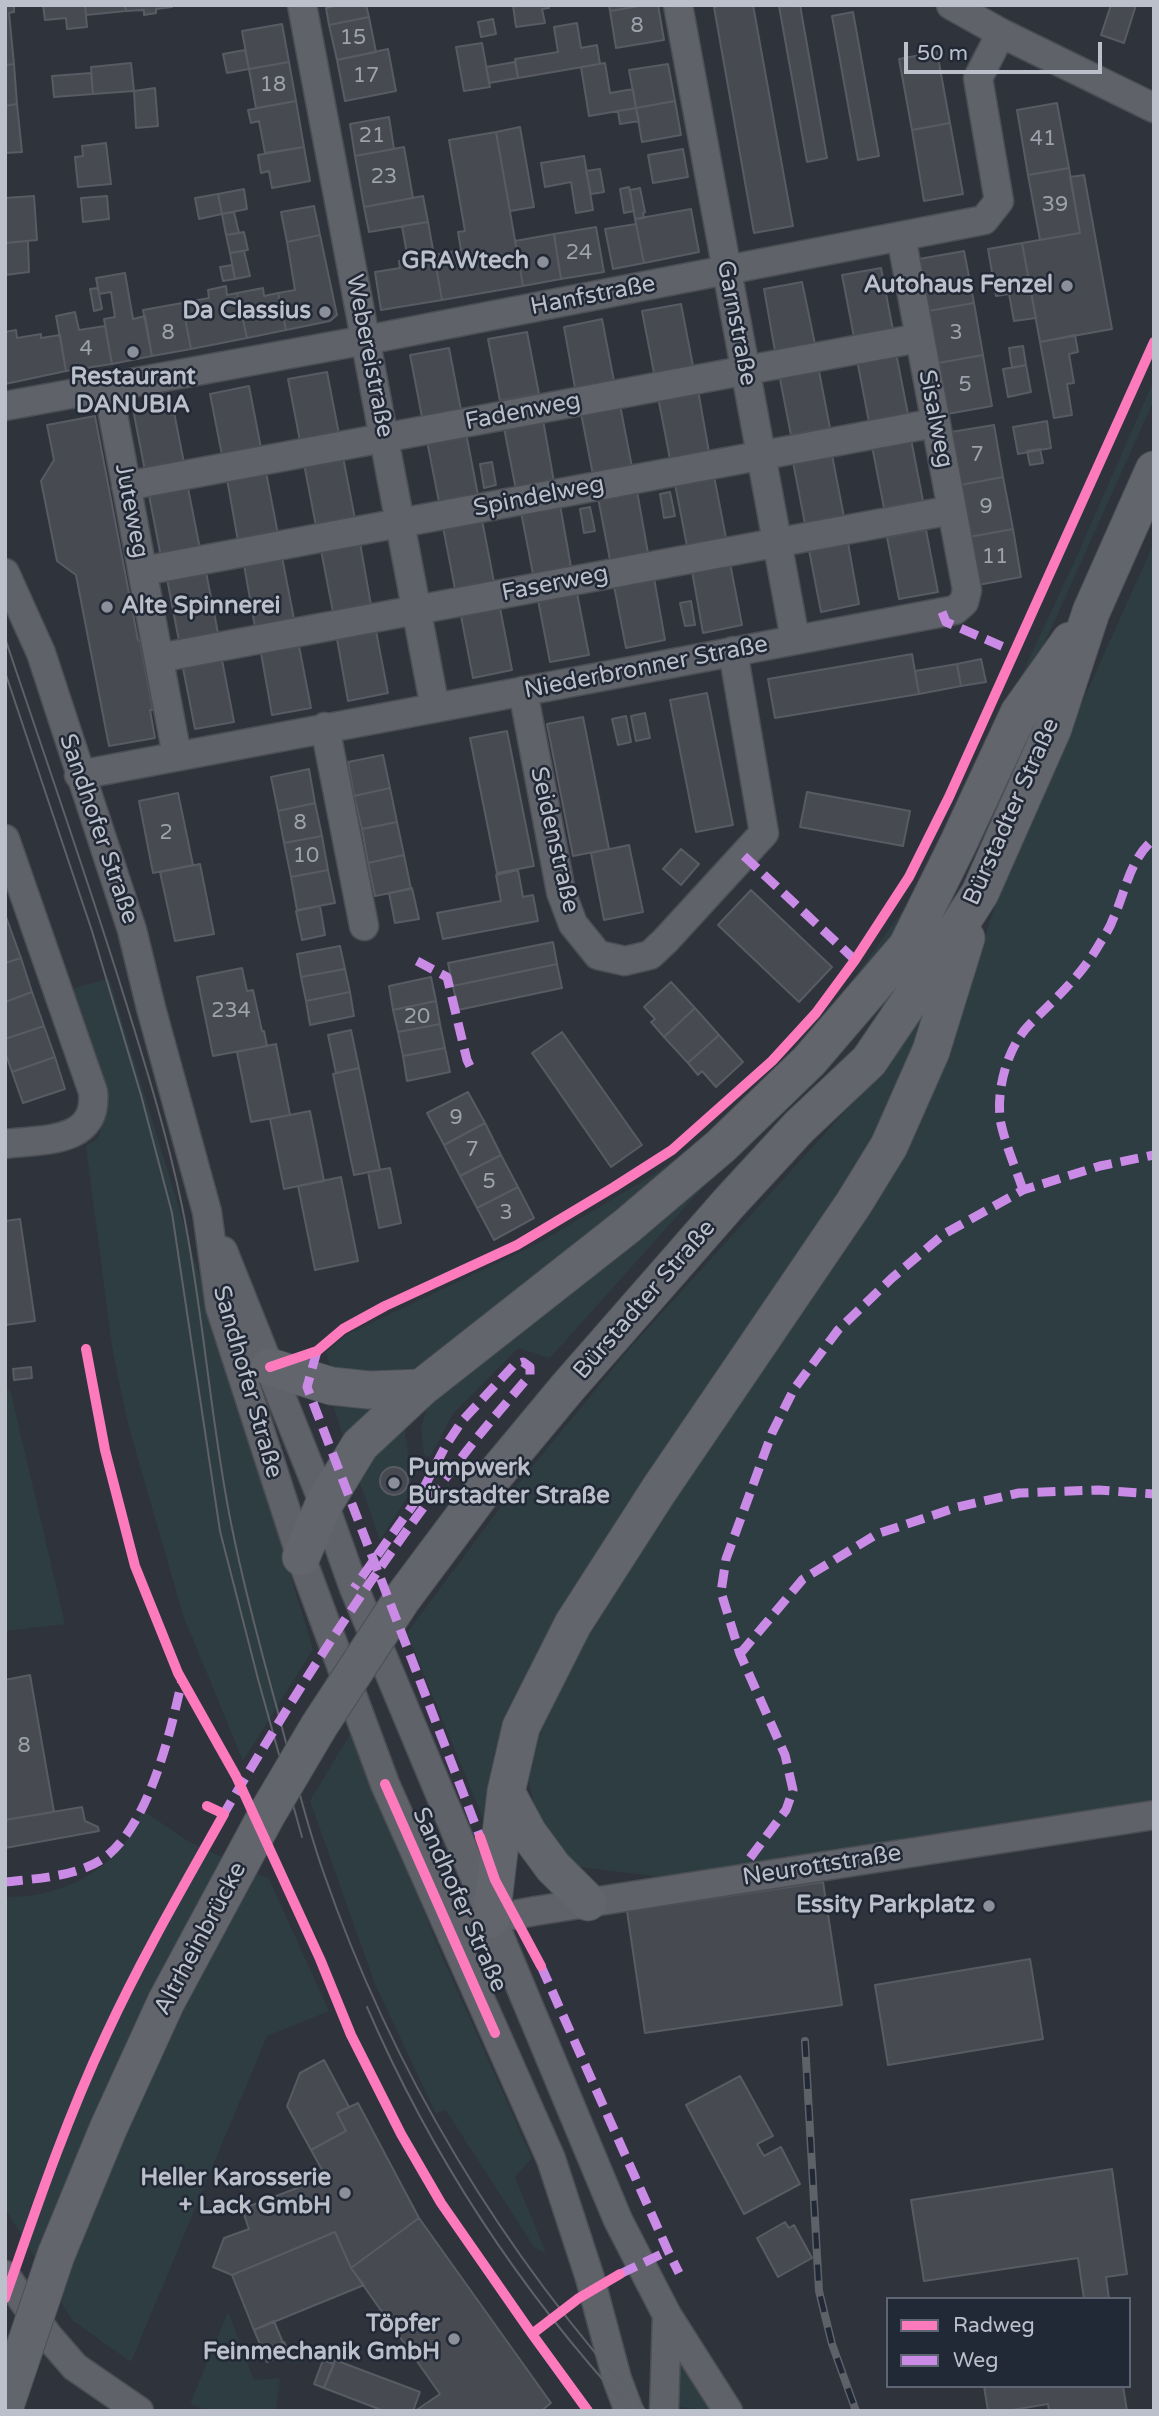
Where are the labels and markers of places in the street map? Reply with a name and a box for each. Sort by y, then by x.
place label: GRAWtech [402,248,529,276]
marker: GRAWtech [535,254,551,270]
place label: Autohaus Fenzel [863,272,1053,300]
marker: Autohaus Fenzel [1059,278,1075,294]
place label: Da Classius [182,298,311,326]
marker: Da Classius [317,304,333,320]
marker: Restaurant DANUBIA [125,344,141,360]
place label: Restaurant DANUBIA [70,364,196,420]
place label: Alte Spinnerei [121,593,280,621]
marker: Alte Spinnerei [99,599,115,615]
place label: Pumpwerk Bürstadter Straße [408,1455,610,1511]
marker: Pumpwerk Bürstadter Straße [386,1475,402,1491]
place label: Essity Parkplatz [796,1892,975,1920]
marker: Essity Parkplatz [981,1898,997,1914]
place label: Heller Karosserie + Lack GmbH [140,2165,331,2221]
marker: Heller Karosserie + Lack GmbH [337,2185,353,2201]
place label: Töpfer Feinmechanik GmbH [203,2311,440,2367]
marker: Töpfer Feinmechanik GmbH [446,2331,462,2347]

